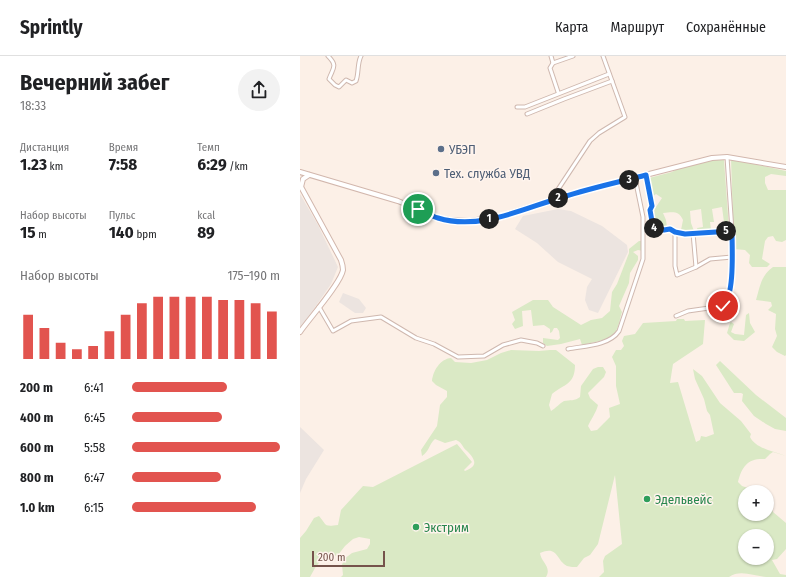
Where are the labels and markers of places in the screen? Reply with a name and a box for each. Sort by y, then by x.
place label: УБЭП [448,142,476,157]
marker: УБЭП [436,144,446,154]
place label: Тех. служба УВД [444,166,530,181]
marker: Тех. служба УВД [431,168,441,178]
pin: 3 [619,170,639,190]
pin: 2 [548,188,568,208]
pin [401,192,435,226]
pin: 1 [479,209,499,229]
pin: 4 [644,218,664,238]
pin: 5 [716,221,736,241]
pin [706,289,740,323]
place label: Эдельвейс [655,492,713,507]
marker: Эдельвейс [642,494,652,504]
place label: Экстрим [424,520,469,535]
marker: Экстрим [411,522,421,532]

